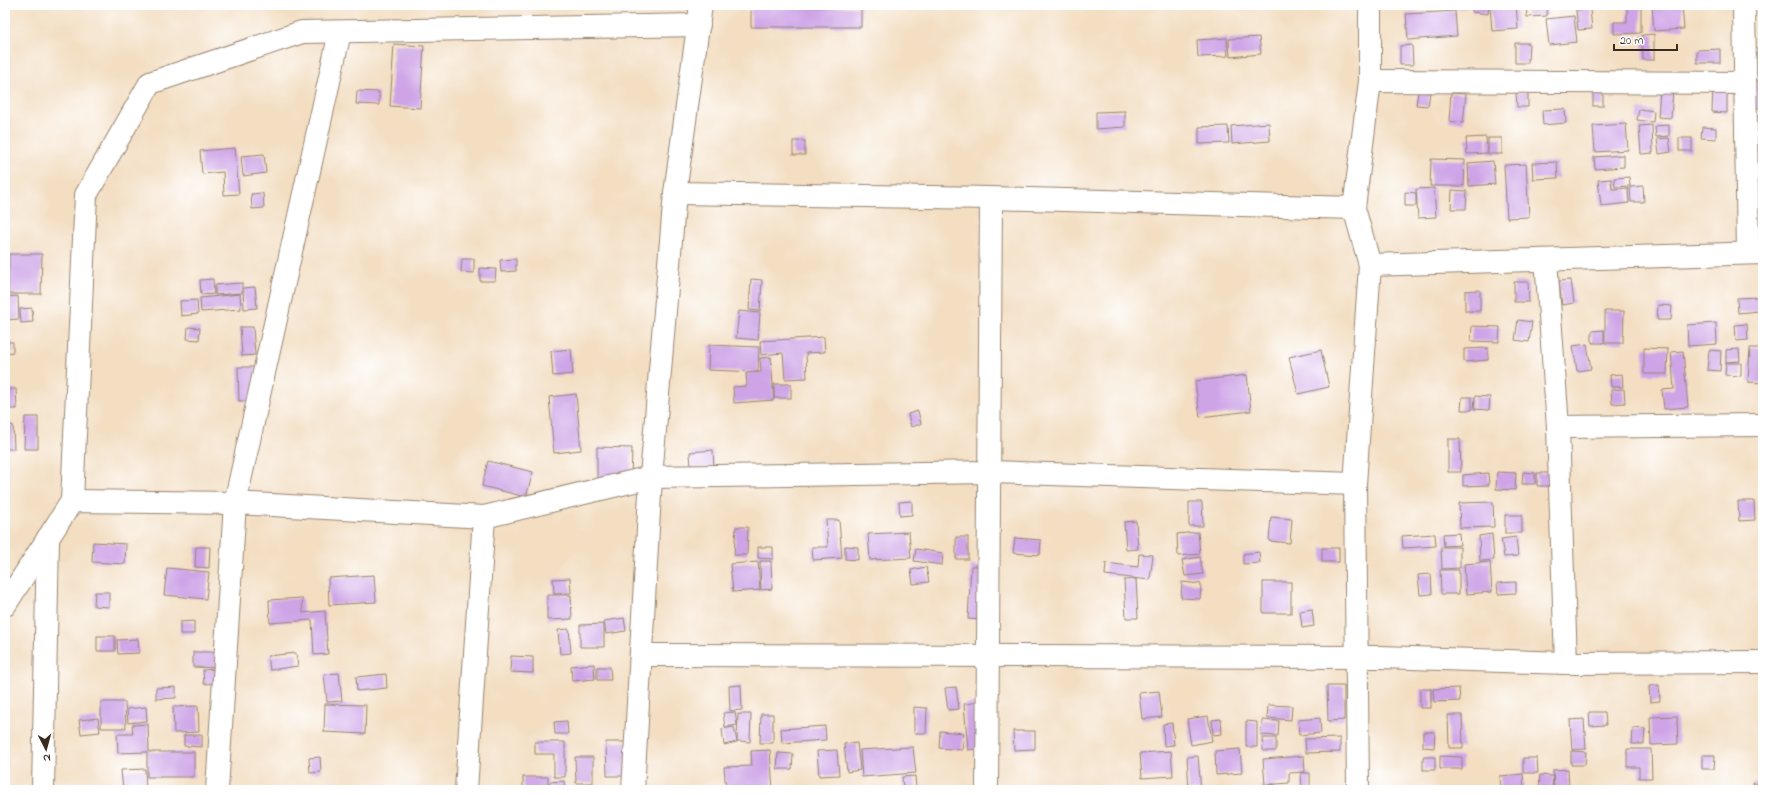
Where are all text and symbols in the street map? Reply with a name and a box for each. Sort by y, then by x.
scale bar [1614,26,1677,52]
text: 20 m [1620,32,1643,50]
north arrow [26,729,66,769]
text: N [42,750,51,766]

